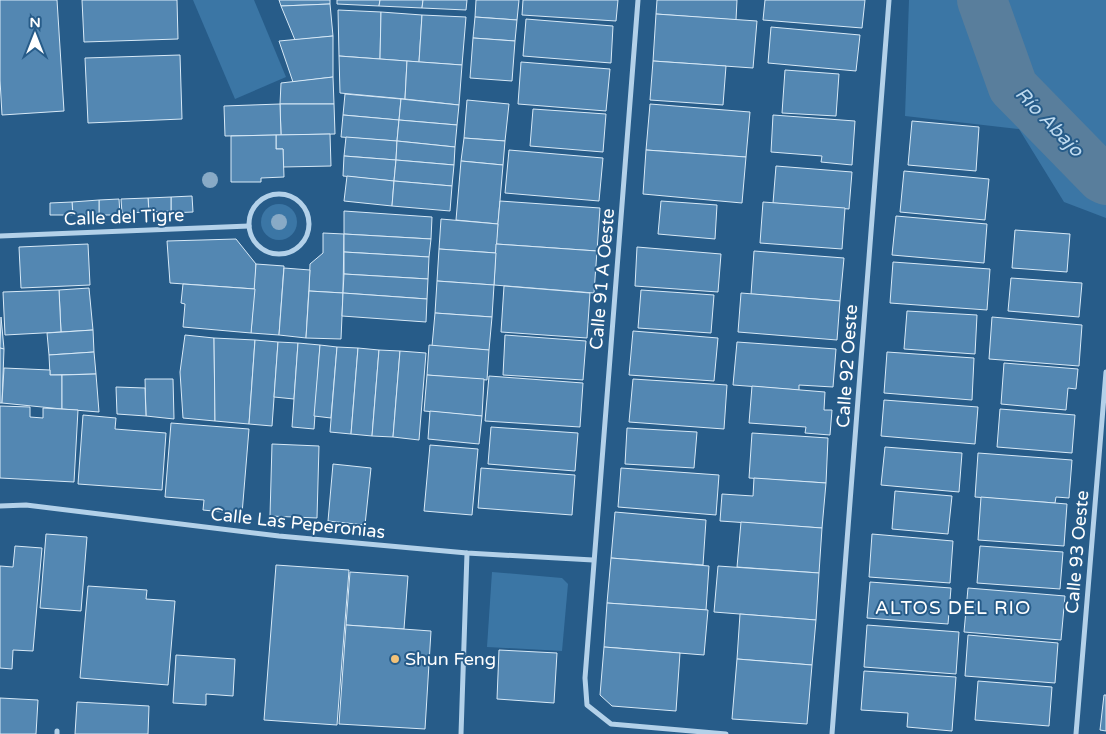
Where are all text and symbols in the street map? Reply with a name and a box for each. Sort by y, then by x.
north arrow [10,10,60,60]
text: N [29,14,41,31]
water label: Río Abajo [1011,83,1088,162]
street label: Calle del Tigre [63,204,185,230]
street label: Calle 91 A Oeste [585,207,619,351]
street label: Calle 92 Oeste [832,304,862,428]
street label: Calle 93 Oeste [1061,489,1093,615]
street label: Calle Las Peperonias [210,503,386,543]
district label: ALTOS DEL RIO [875,597,1031,619]
place label: Shun Feng [405,648,496,670]
marker: Shun Feng [389,653,401,665]

